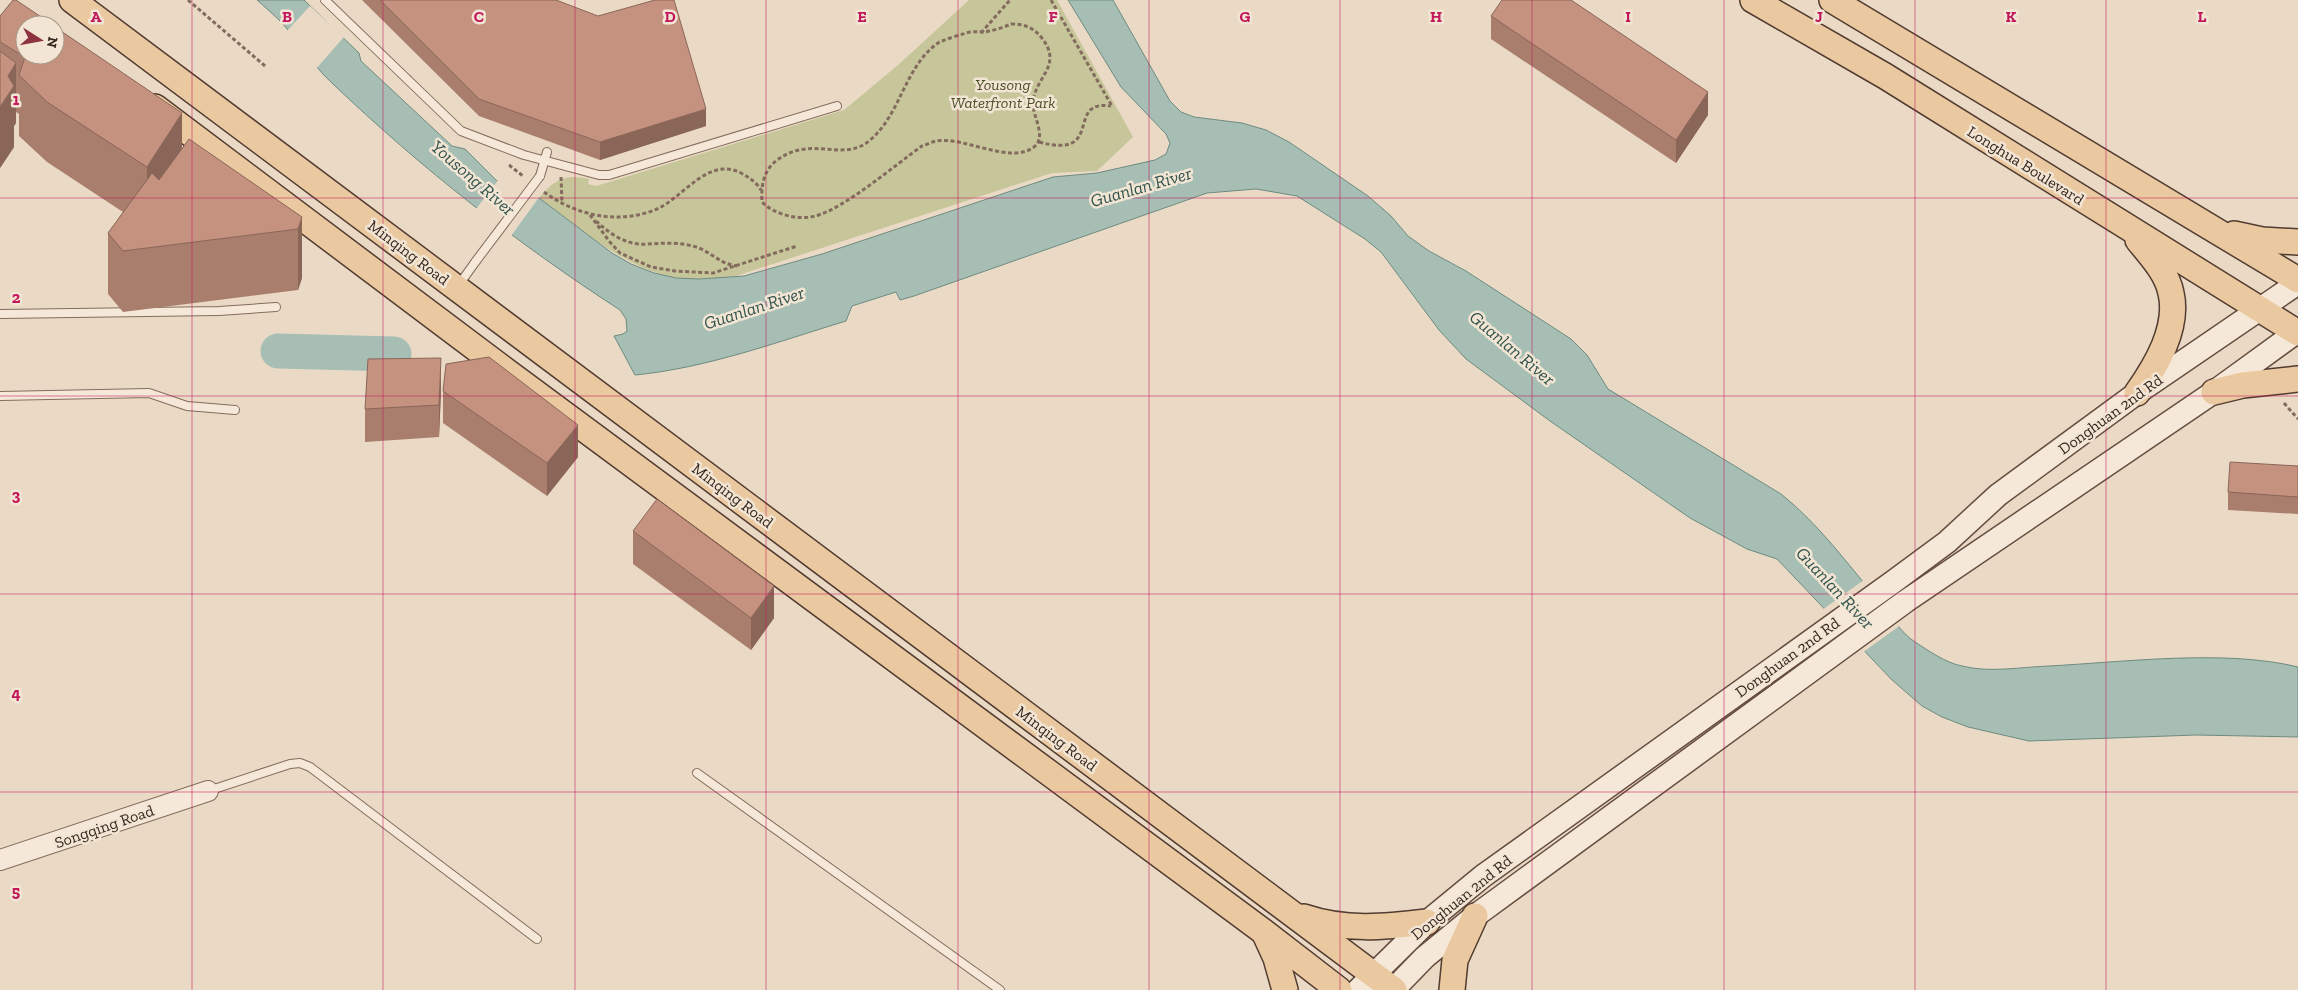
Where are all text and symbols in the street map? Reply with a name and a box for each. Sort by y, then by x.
text: A [91,7,102,26]
text: B [282,7,292,26]
text: C [474,7,484,26]
text: D [664,7,676,26]
text: E [857,7,867,26]
text: F [1048,7,1058,26]
text: G [1240,7,1251,26]
text: H [1430,7,1442,26]
text: I [1625,7,1631,26]
text: J [1815,7,1823,26]
text: K [2006,7,2017,26]
text: L [2198,7,2207,26]
north arrow [15,15,65,65]
text: N [43,36,62,50]
park label: Yousong Waterfront Park [951,75,1055,112]
text: 1 [13,90,20,109]
street label: Longhua Boulevard [1964,122,2088,209]
water label: Yousong River [427,136,520,221]
water label: Guanlan River [1088,162,1195,212]
street label: Minqing Road [364,216,453,289]
water label: Guanlan River [701,281,808,335]
text: 2 [12,288,21,307]
water label: Guanlan River [1465,306,1560,390]
street label: Donghuan 2nd Rd [2054,370,2166,459]
street label: Minqing Road [688,459,777,532]
text: 3 [12,486,21,505]
water label: Guanlan River [1791,542,1879,634]
street label: Donghuan 2nd Rd [1731,613,1843,702]
text: 4 [11,684,21,703]
street label: Minqing Road [1012,702,1101,775]
street label: Songqing Road [52,801,156,852]
street label: Donghuan 2nd Rd [1407,851,1516,944]
text: 5 [12,882,20,901]

